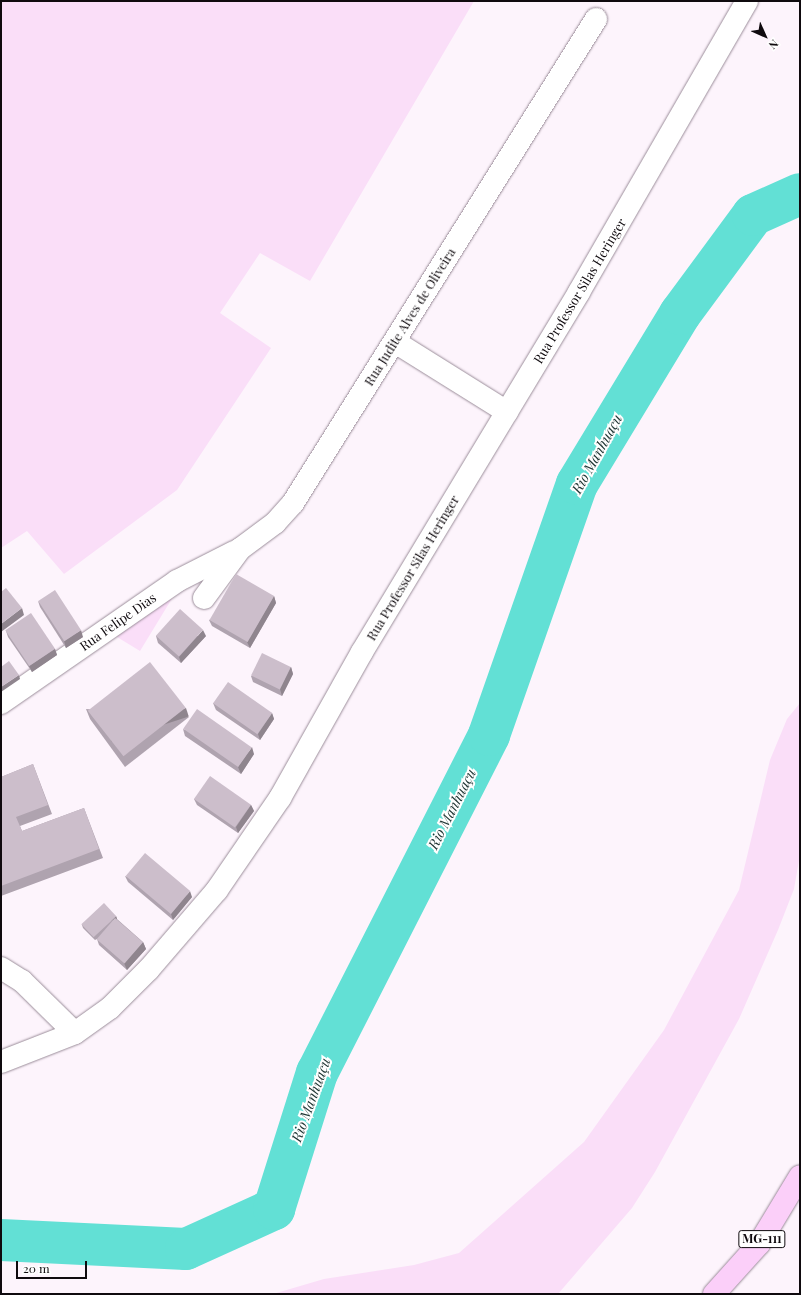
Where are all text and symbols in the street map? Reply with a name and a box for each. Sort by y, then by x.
north arrow [745,16,785,56]
text: N [766,37,782,53]
street label: Rua Professor Silas Heringer [530,215,630,367]
street label: Rua Judite Alves de Oliveira [361,245,459,389]
water label: Rio Manhuaçu [568,411,626,497]
street label: Rua Professor Silas Heringer [363,492,463,644]
street label: Rua Felipe Dias [77,590,159,654]
water label: Rio Manhuaçu [425,766,479,852]
water label: Rio Manhuaçu [288,1056,334,1144]
road number: MG-111 [738,1229,786,1249]
scale bar [18,1253,89,1279]
text: 20 m [23,1260,50,1276]

